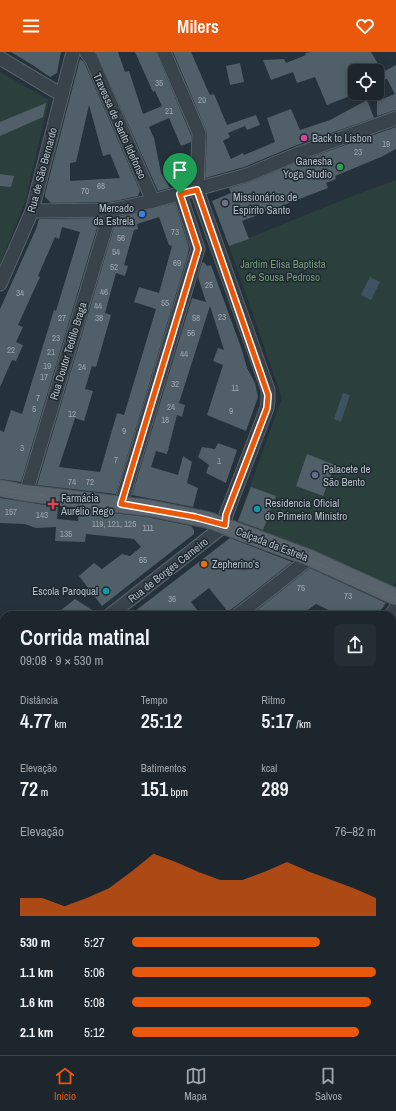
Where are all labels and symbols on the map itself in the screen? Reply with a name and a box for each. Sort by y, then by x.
street label: Travessa de Santo Ildefonso [90,71,150,181]
house number: 35 [155,77,163,89]
house number: 20 [198,94,206,106]
house number: 21 [165,105,173,117]
street label: Rua de São Bernardo [24,126,60,214]
place label: Back to Lisbon [312,131,372,145]
marker: Back to Lisbon [299,133,309,143]
house number: 19 [382,138,390,150]
house number: 23 [354,146,362,158]
pin [163,153,197,194]
place label: Ganesha Yoga Studio [283,154,332,181]
marker: Ganesha Yoga Studio [335,162,345,172]
house number: 68 [97,180,105,192]
house number: 70 [81,185,89,197]
place label: Missionários de Espírito Santo [233,190,297,217]
marker: Missionários de Espírito Santo [220,198,230,208]
place label: Mercado da Estrela [93,201,134,228]
marker: Mercado da Estrela [137,209,147,219]
house number: 73 [171,226,179,238]
house number: 56 [117,232,125,244]
house number: 54 [112,246,120,258]
house number: 69 [173,257,181,269]
park label: Jardim Elisa Baptista de Sousa Pedroso [240,257,326,284]
house number: 52 [110,261,118,273]
house number: 25 [205,279,213,291]
house number: 46 [100,286,108,298]
house number: 34 [16,287,24,299]
house number: 55 [161,297,169,309]
street label: Rua Doutor Teófilo Braga [46,300,90,402]
house number: 44 [94,300,102,312]
house number: 23 [218,311,226,323]
house number: 27 [58,312,66,324]
house number: 38 [95,312,103,324]
house number: 58 [192,312,200,324]
house number: 56 [187,327,195,339]
house number: 23 [52,332,60,344]
house number: 22 [7,344,15,356]
house number: 21 [47,346,55,358]
house number: 44 [180,348,188,360]
house number: 19 [43,360,51,372]
house number: 24 [78,361,86,373]
house number: 17 [40,371,48,383]
house number: 32 [171,378,179,390]
house number: 11 [231,382,239,394]
house number: 7 [36,392,40,404]
house number: 24 [167,401,175,413]
house number: 5 [32,403,36,415]
house number: 9 [229,405,233,417]
house number: 12 [68,408,76,420]
house number: 18 [161,414,169,426]
house number: 9 [122,425,126,437]
house number: 3 [20,442,24,454]
house number: 7 [114,454,118,466]
house number: 1 [217,455,221,467]
place label: Palacete de São Bento [323,462,371,489]
marker: Palacete de São Bento [310,470,320,480]
house number: 74 [68,476,76,488]
house number: 72 [86,476,94,488]
place label: Farmácia Aurélio Rego [60,491,114,518]
place label: Residencia Oficial do Primeiro Ministro [265,496,347,523]
marker: Farmácia Aurélio Rego [48,499,58,509]
marker: Residencia Oficial do Primeiro Ministro [252,504,262,514]
house number: 157 [5,506,17,518]
house number: 143 [36,509,48,521]
house number: 119, 121, 125 [92,518,136,530]
house number: 111 [142,522,154,534]
street label: Calçada da Estrela [234,524,310,564]
house number: 135 [60,528,72,540]
street label: Rua de Borges Carneiro [125,534,211,606]
house number: 65 [139,554,147,566]
place label: Zepherino's [212,557,260,571]
marker: Zepherino's [199,559,209,569]
house number: 75 [297,582,305,594]
place label: Escola Paroqual [32,584,98,598]
marker: Escola Paroqual [101,586,111,596]
house number: 73 [344,590,352,602]
house number: 36 [168,593,176,605]

